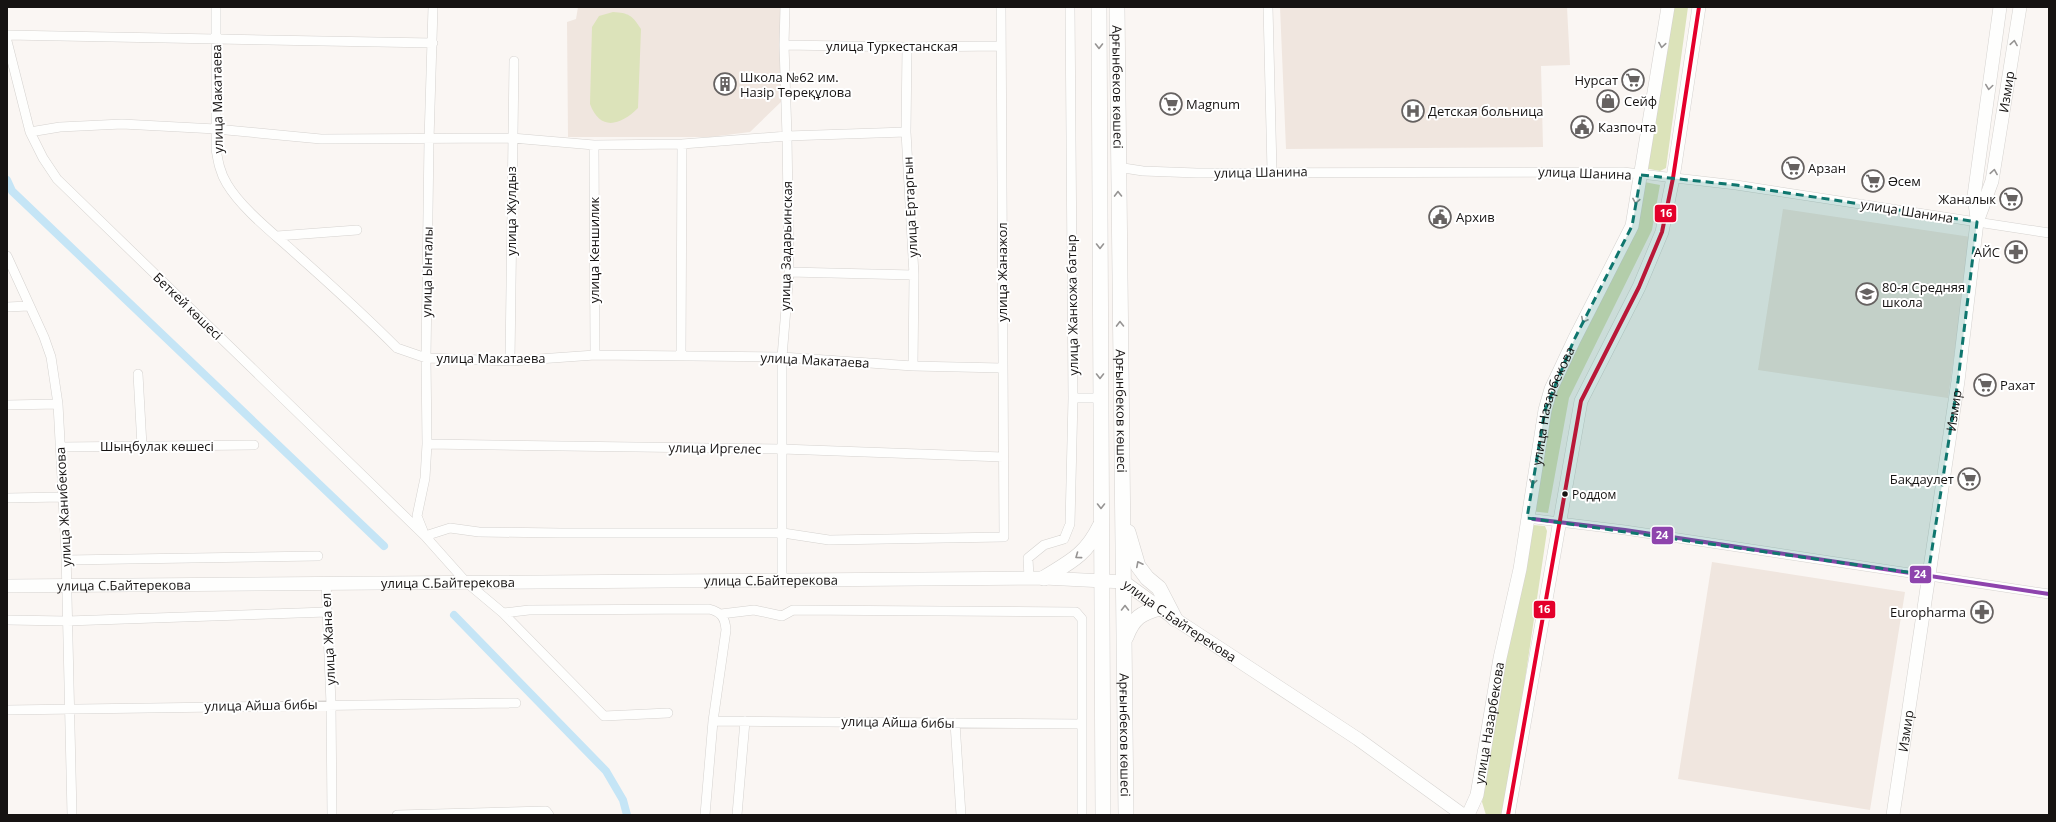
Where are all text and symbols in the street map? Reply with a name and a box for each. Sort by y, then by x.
street label: Арғынбеков көшесі [1108,25,1128,149]
street label: улица Туркестанская [826,37,958,55]
one-way arrow [2009,40,2018,46]
one-way arrow [1658,42,1667,49]
one-way arrow [1095,43,1103,49]
street label: улица Макатаева [207,44,227,154]
supermarket icon: Нурсат [1620,67,1646,93]
place label: Школа №62 им. Назір Төреқұлова [740,68,851,101]
street label: Измир [1994,70,2019,114]
building icon: Школа №62 им. Назір Төреқұлова [712,71,738,97]
place label: Нурсат [1574,71,1618,89]
one-way arrow [1984,84,1993,90]
shop icon: Сейф [1595,88,1621,114]
supermarket icon: Magnum [1158,91,1184,117]
place label: Сейф [1624,92,1657,110]
place label: Magnum [1186,95,1240,113]
hospital icon: Детская больница [1400,98,1426,124]
place label: Детская больница [1428,102,1544,120]
public building icon: Казпочта [1569,114,1595,140]
place label: Казпочта [1598,118,1657,136]
supermarket icon: Арзан [1780,155,1806,181]
street label: улица Ертаргын [898,156,922,258]
place label: Арзан [1808,159,1846,177]
street label: улица Шанина [1214,162,1308,182]
street label: улица Шанина [1538,162,1632,184]
street label: улица Жулдыз [502,166,520,256]
supermarket icon: Əсем [1860,168,1886,194]
one-way arrow [1989,169,1998,175]
place label: Əсем [1888,172,1921,190]
street label: улица Задарьинская [776,181,796,311]
supermarket icon: Жаналык [1998,186,2024,212]
place label: Жаналык [1938,190,1996,208]
one-way arrow [1114,191,1122,197]
street label: улица Шанина [1859,195,1955,227]
street label: улица Кеншилик [585,196,603,303]
one-way arrow [1632,198,1641,204]
public building icon: Архив [1427,204,1453,230]
line badge: 16 [1654,204,1677,223]
text: 16 [1660,205,1672,220]
place label: Архив [1456,208,1495,226]
street label: улица Жанажол [993,222,1011,322]
street label: улица Ынталы [417,226,437,318]
street label: улица Жанкожа батыр [1062,234,1082,376]
pharmacy icon: АЙС [2003,239,2029,265]
one-way arrow [1096,243,1104,249]
place label: АЙС [1974,243,2000,261]
street label: Беткей көшесі [149,268,227,344]
place label: 80-я Средняя школа [1882,278,1965,311]
school or university icon: 80-я Средняя школа [1854,281,1880,307]
one-way arrow [1581,315,1589,323]
one-way arrow [1116,321,1124,327]
street label: улица Назарбекова [1527,344,1579,467]
street label: улица Макатаева [760,348,870,372]
street label: улица Макатаева [436,349,546,367]
street label: Арғынбеков көшесі [1112,349,1131,473]
supermarket icon: Рахат [1972,372,1998,398]
one-way arrow [1096,373,1104,379]
place label: Рахат [2000,376,2035,394]
street label: Измир [1942,388,1966,433]
street label: Шыңбулак көшесі [100,437,214,455]
street label: улица Иргелес [669,438,761,458]
street label: улица Жанибекова [51,447,75,567]
supermarket icon: Бақдаулет [1956,466,1982,492]
place label: Бақдаулет [1890,470,1954,488]
one-way arrow [1529,479,1538,485]
place label: Роддом [1572,486,1616,503]
marker: Роддом [1560,489,1570,499]
one-way arrow [1097,503,1105,509]
line badge: 24 [1651,526,1674,545]
text: 24 [1656,527,1669,542]
one-way arrow [1075,551,1082,558]
one-way arrow [1136,561,1143,568]
line badge: 24 [1909,565,1932,584]
text: 24 [1914,566,1927,581]
street label: улица С.Байтерекова [704,571,838,590]
street label: улица С.Байтерекова [381,573,515,592]
street label: улица С.Байтерекова [1119,575,1240,666]
street label: улица С.Байтерекова [57,576,191,595]
street label: улица Жана ел [317,592,339,686]
pharmacy icon: Europharma [1969,599,1995,625]
line badge: 16 [1533,600,1556,619]
text: 16 [1538,601,1550,616]
place label: Europharma [1890,603,1966,621]
one-way arrow [1120,605,1129,611]
street label: улица Назарбекова [1470,660,1508,785]
street label: Арғынбеков көшесі [1115,673,1135,797]
street label: улица Айша бибы [204,695,318,715]
street label: Измир [1894,709,1918,753]
street label: улица Айша бибы [841,712,955,732]

